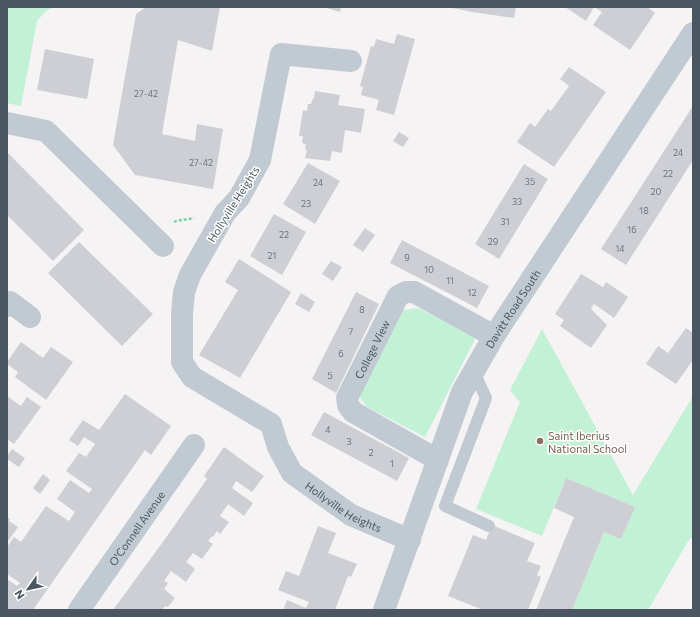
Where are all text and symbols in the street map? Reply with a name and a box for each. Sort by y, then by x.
house number: 27-42 [134,88,158,99]
house number: 24 [673,147,684,158]
house number: 27-42 [189,157,213,168]
street label: Hollyville Heights [205,164,261,244]
house number: 22 [663,168,673,179]
house number: 35 [525,176,535,187]
house number: 24 [313,177,324,188]
house number: 20 [651,186,662,197]
house number: 33 [512,196,522,207]
house number: 23 [301,198,311,209]
house number: 18 [639,205,649,216]
house number: 31 [501,216,509,227]
house number: 16 [627,224,637,235]
house number: 22 [279,229,289,240]
house number: 29 [488,236,498,247]
house number: 14 [615,243,625,254]
house number: 21 [268,250,276,261]
house number: 9 [404,252,410,263]
house number: 10 [424,264,434,275]
street label: Davitt Road South [482,267,543,350]
house number: 11 [446,275,454,286]
house number: 12 [468,287,476,298]
house number: 8 [359,304,365,315]
street label: College View [351,317,392,381]
house number: 7 [349,326,354,337]
house number: 6 [338,348,344,359]
house number: 5 [327,370,333,381]
house number: 4 [325,424,331,435]
place label: Saint Iberius National School [548,429,627,455]
house number: 3 [346,436,352,447]
marker: Saint Iberius National School [535,436,545,446]
house number: 2 [369,447,374,458]
house number: 1 [390,458,394,469]
street label: Hollyville Heights [303,478,384,534]
street label: O'Connell Avenue [106,488,167,568]
north arrow [8,569,48,609]
text: N [11,588,27,602]

